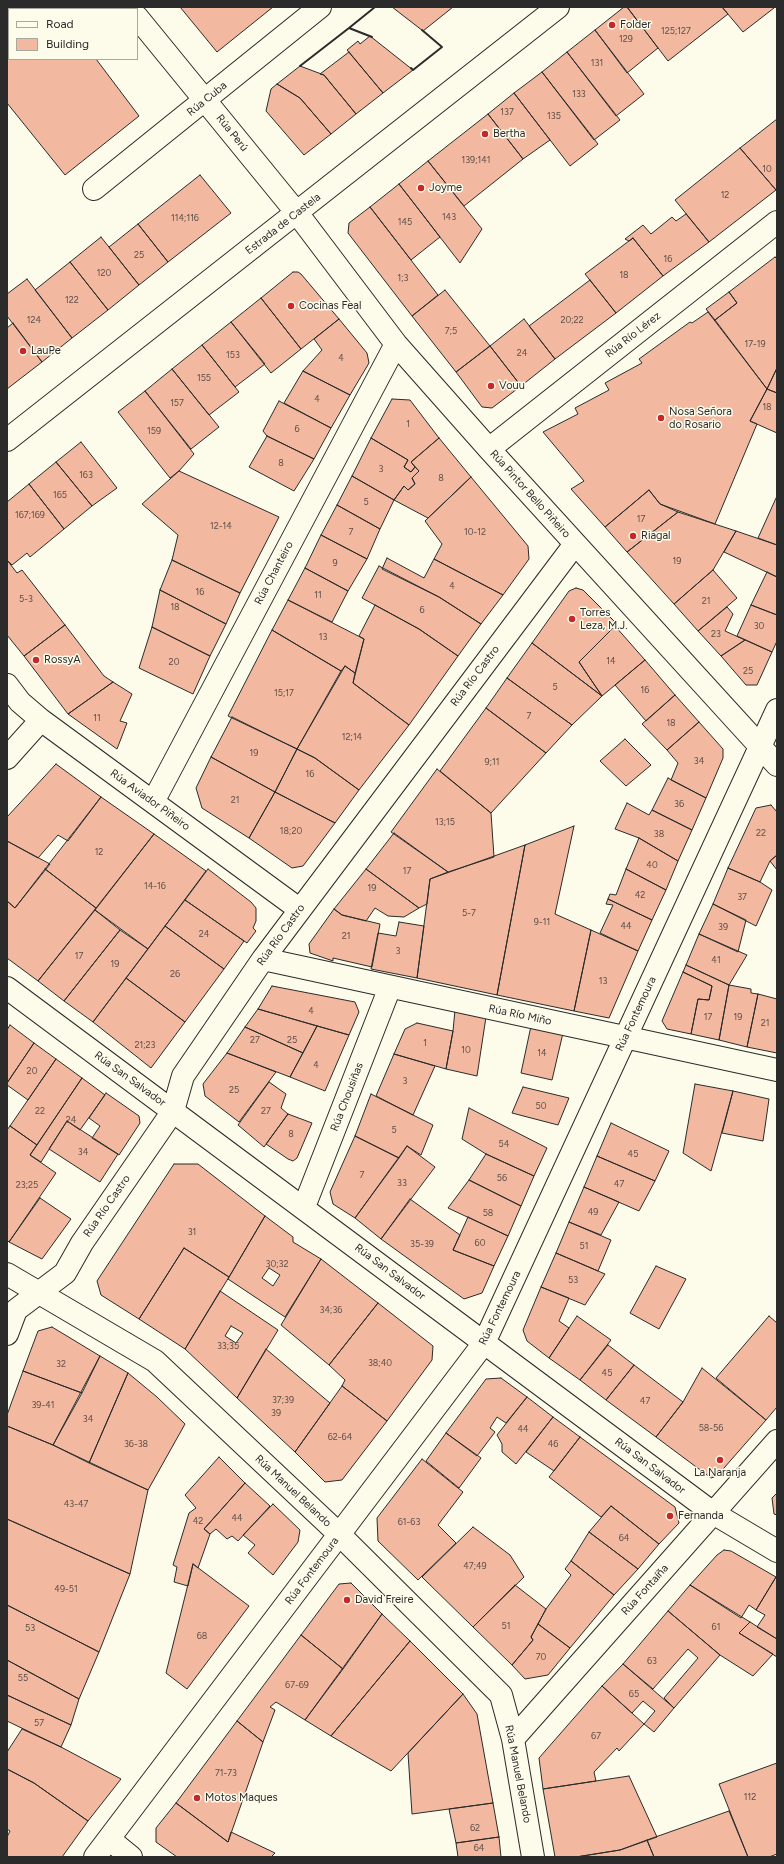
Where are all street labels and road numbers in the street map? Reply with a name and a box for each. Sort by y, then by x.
street label: Rúa Cuba [184,79,230,119]
street label: Rúa Perú [213,112,251,154]
street label: Estrada de Castela [243,191,323,257]
street label: Rúa Río Lérez [603,309,663,361]
street label: Rúa Pintor Bello Piñeiro [487,447,573,541]
street label: Rúa Chanteiro [252,539,296,607]
street label: Rúa Río Castro [448,643,502,709]
street label: Rúa Aviador Piñeiro [107,767,193,833]
street label: Rúa Río Castro [254,902,308,968]
street label: Rúa Fontemoura [613,974,659,1054]
street label: Rúa Río Miño [487,1002,553,1028]
street label: Rúa San Salvador [92,1049,168,1109]
street label: Rúa Chousiñas [328,1061,366,1133]
street label: Rúa Río Castro [81,1172,133,1240]
street label: Rúa San Salvador [352,1241,428,1303]
street label: Rúa Fontemoura [476,1269,524,1347]
street label: Rúa San Salvador [612,1435,688,1497]
street label: Rúa Manuel Belando [252,1452,334,1530]
street label: Rúa Fontemoura [282,1535,342,1607]
street label: Rúa Fontaíña [619,1562,671,1618]
street label: Rúa Manuel Belando [502,1724,534,1824]

